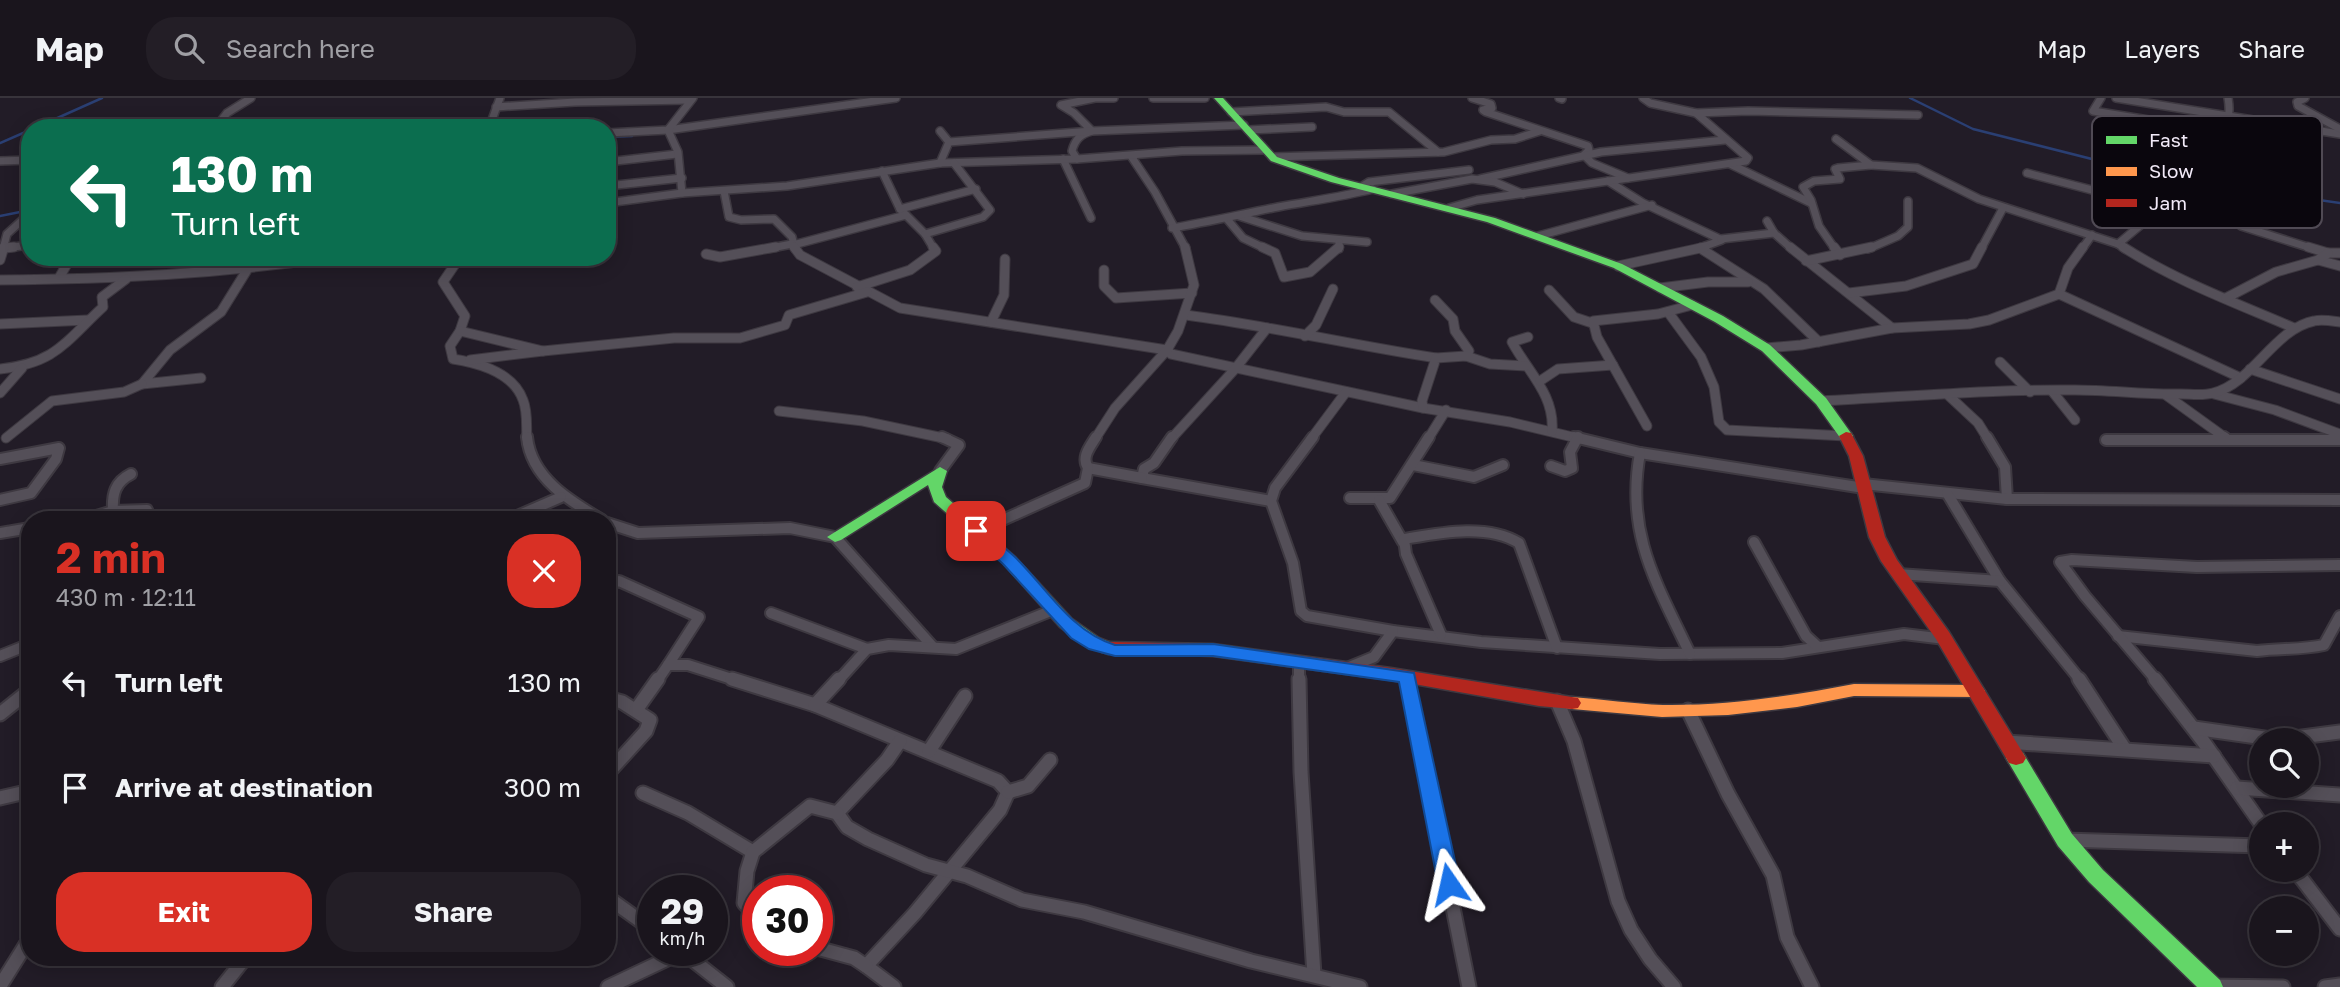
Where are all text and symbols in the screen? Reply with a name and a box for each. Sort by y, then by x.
search box [146,17,636,80]
text: Map [35,29,104,68]
icon: search [170,29,208,67]
text: Search here [226,33,375,64]
text: Map [2037,34,2086,63]
text: Layers [2124,34,2200,63]
text: Share [2238,34,2305,63]
legend [2092,116,2322,228]
text: Fast [2149,128,2188,151]
text: 130 m [171,144,313,203]
icon: left [56,147,147,238]
text: Slow [2149,159,2194,182]
text: Jam [2149,191,2187,214]
text: Turn left [171,204,300,242]
pin [946,501,1006,561]
icon: arrive [957,512,995,550]
text: 2 min [56,532,166,582]
button: close [507,534,581,608]
text: 430 m · 12:11 [56,583,196,611]
icon: left [56,664,94,702]
text: Turn left [115,667,223,698]
text: 130 m [508,667,581,698]
map controls [2249,728,2319,966]
button: search [2249,728,2319,798]
icon: arrive [56,769,94,807]
text: Arrive at destination [115,772,373,803]
text: 300 m [504,772,581,803]
button: + [2249,812,2319,882]
position arrow [1412,847,1486,921]
button: Exit [56,872,312,952]
button: Share [326,872,581,952]
speed limit sign: 30 [742,875,833,966]
text: 29 [661,890,704,932]
button: − [2249,896,2319,966]
text: km/h [660,927,705,949]

